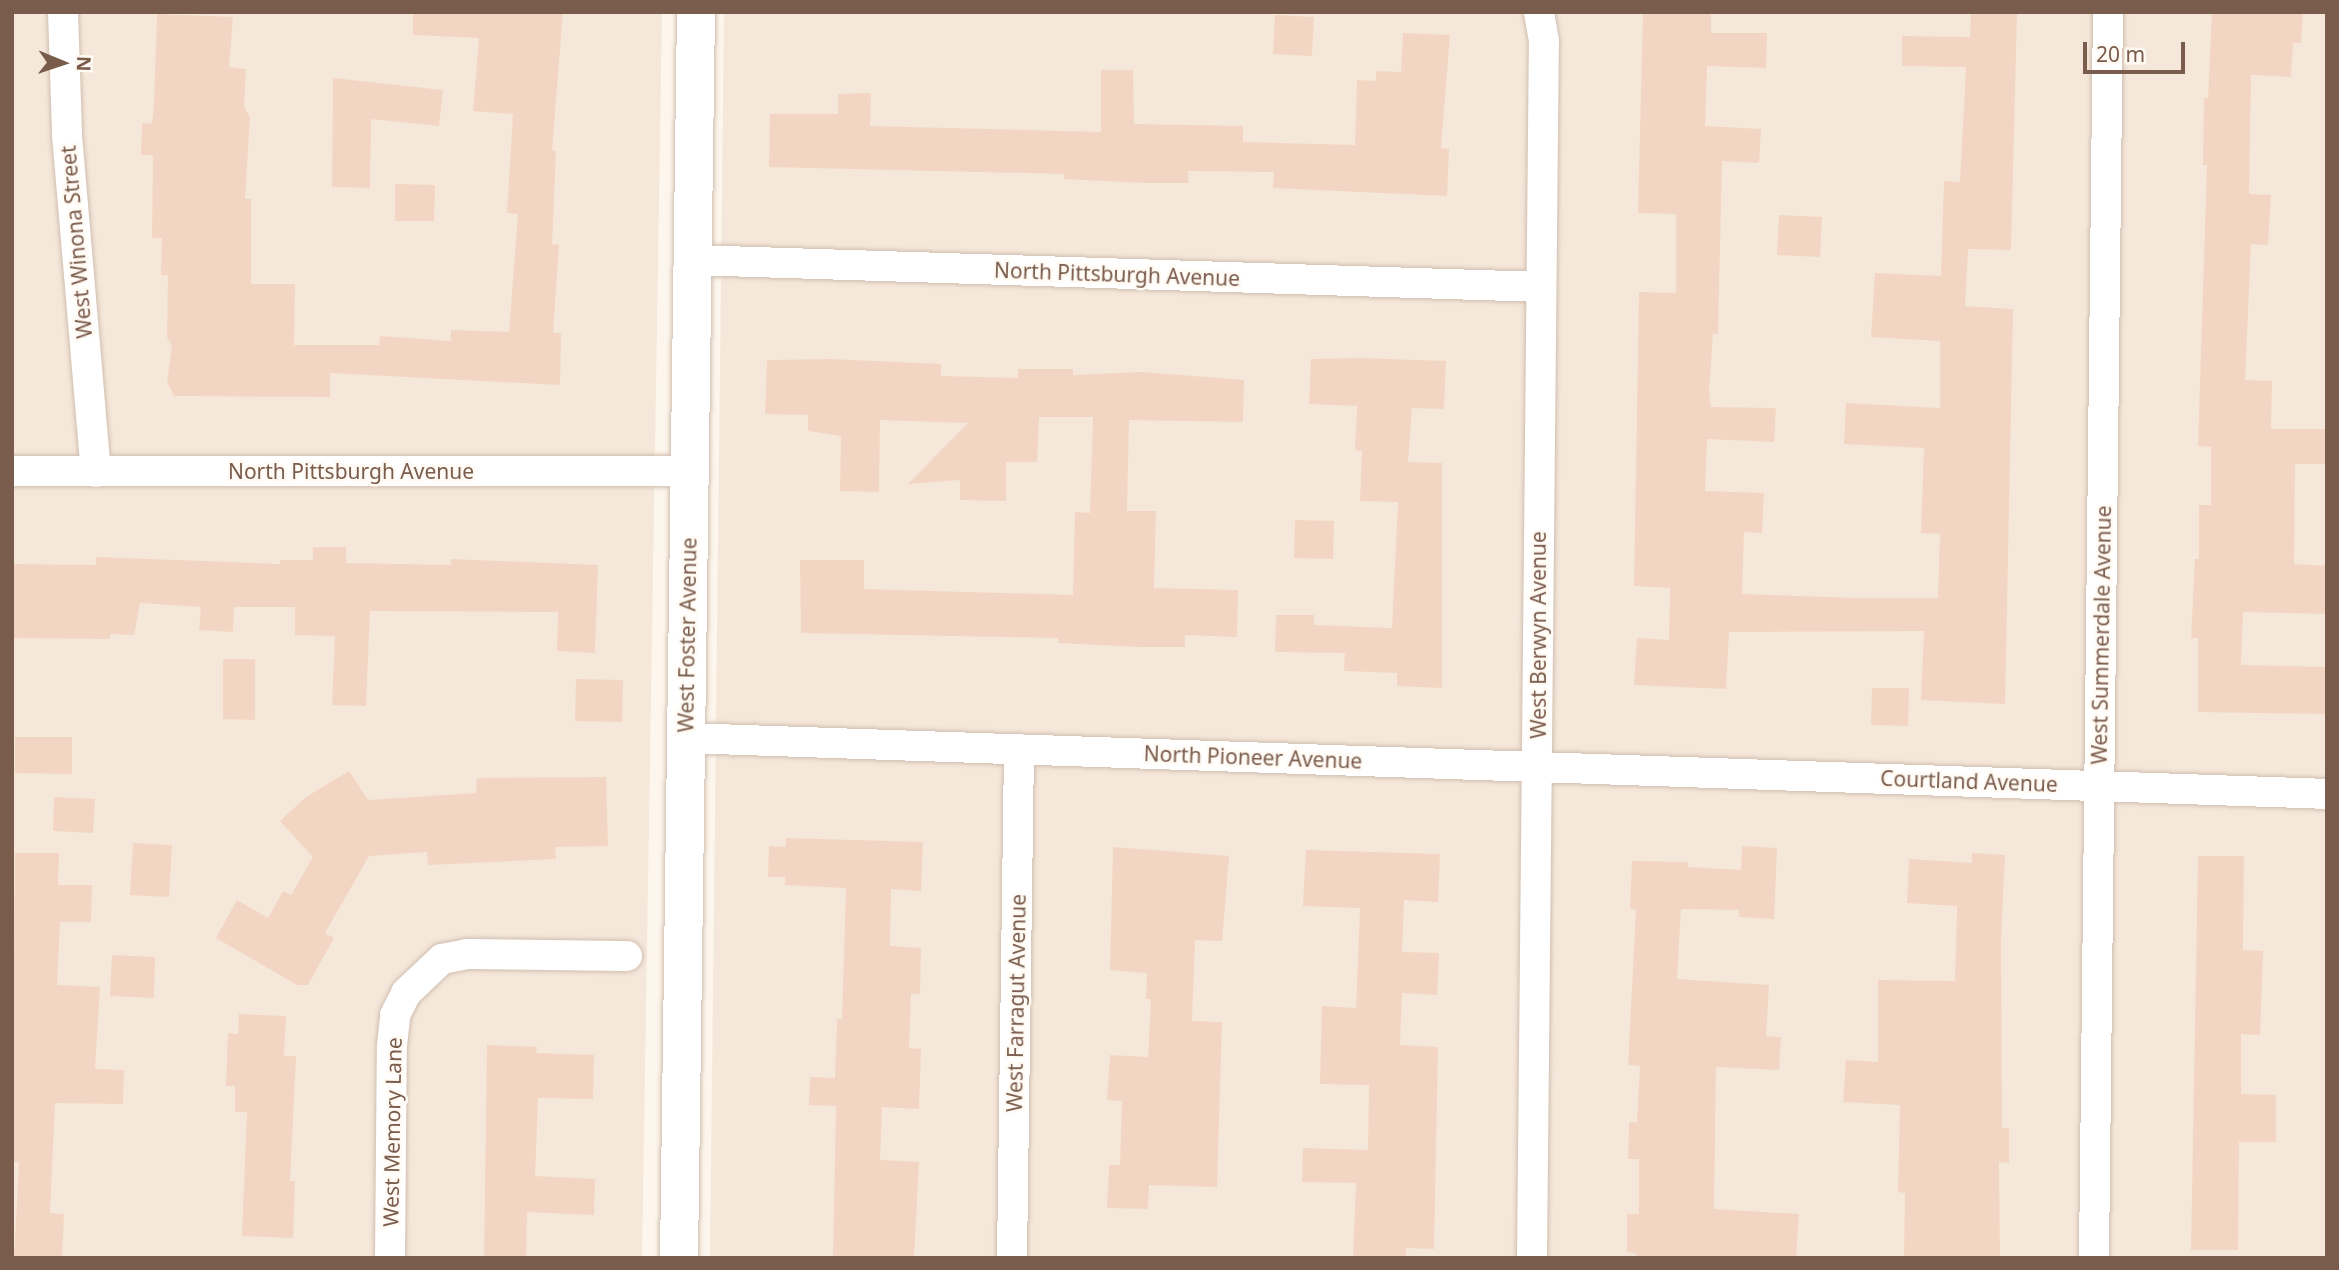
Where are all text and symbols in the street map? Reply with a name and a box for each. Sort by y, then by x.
north arrow [28,28,98,98]
scale bar [2087,28,2188,72]
text: 20 m [2096,40,2145,68]
text: N [71,56,97,72]
street label: West Winona Street [55,145,97,339]
street label: North Pittsburgh Avenue [994,257,1240,291]
street label: North Pittsburgh Avenue [228,458,474,484]
street label: West Summerdale Avenue [2086,505,2116,765]
street label: West Berwyn Avenue [1525,531,1551,739]
street label: West Foster Avenue [673,537,701,733]
street label: North Pioneer Avenue [1143,741,1363,773]
street label: Courtland Avenue [1880,765,2058,797]
street label: West Farragut Avenue [1001,894,1031,1112]
street label: West Memory Lane [378,1037,406,1227]

